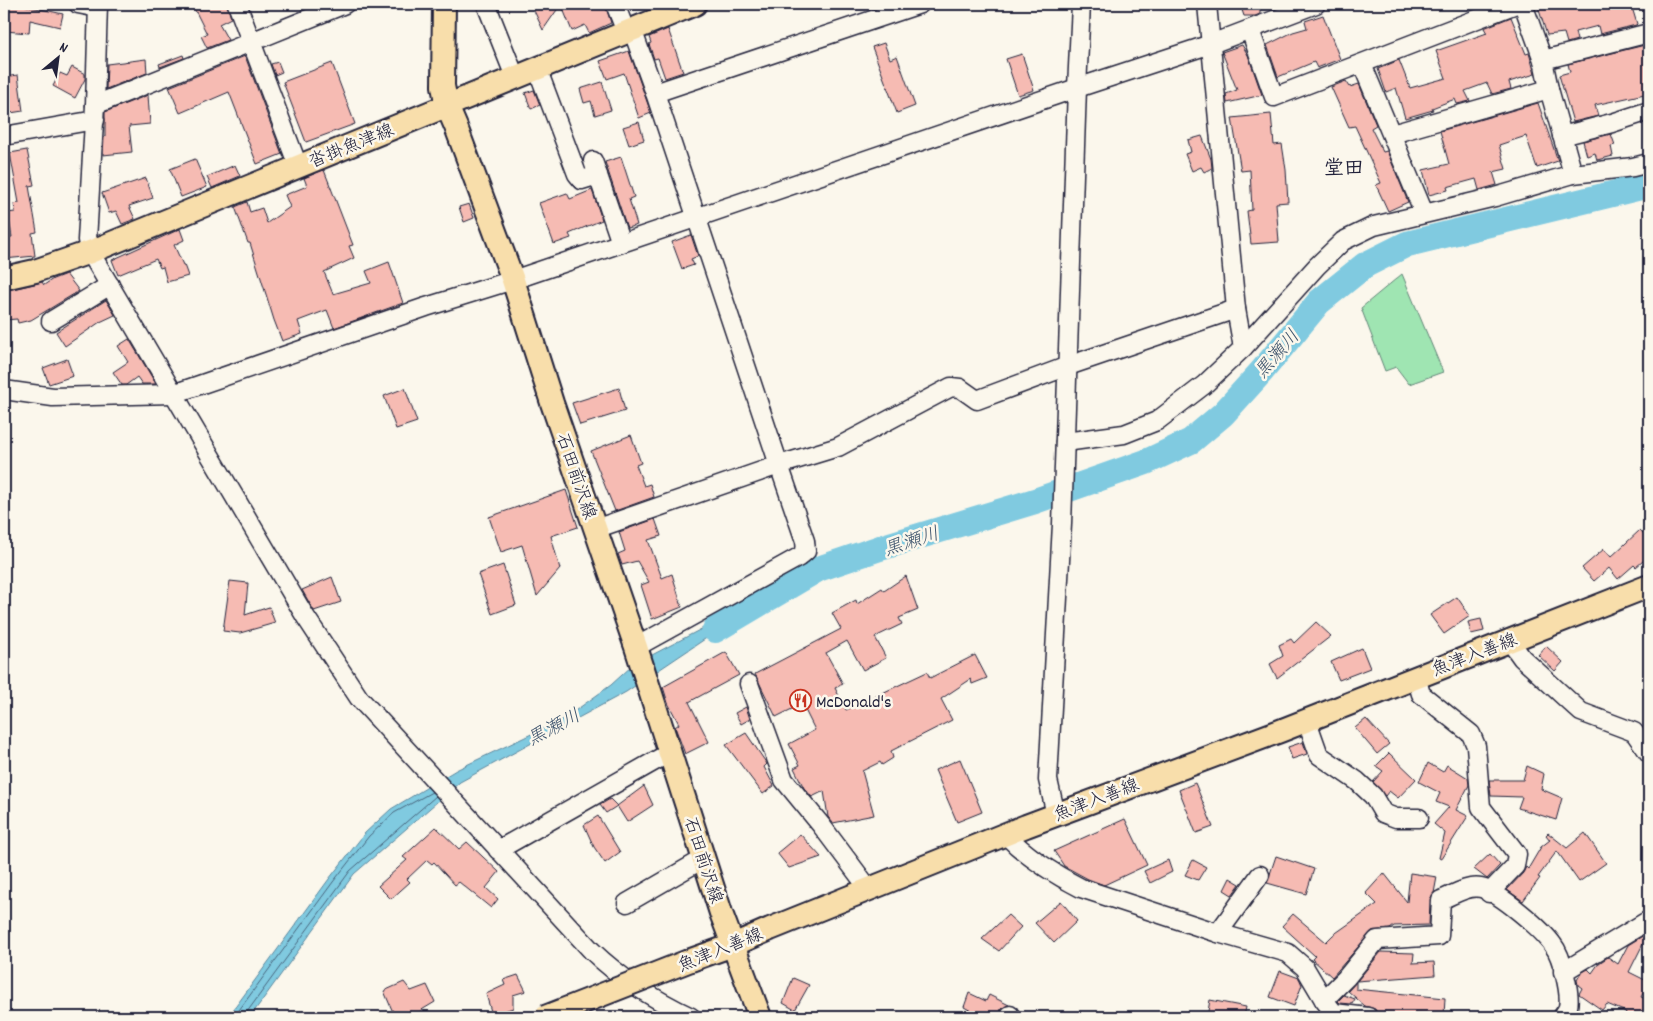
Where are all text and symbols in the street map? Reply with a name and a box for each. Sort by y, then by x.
north arrow [32,32,82,82]
text: N [55,38,71,59]
street label: 沓掛魚津線 [306,119,398,176]
district label: 堂田 [1324,156,1364,184]
water label: 黒瀬川 [1250,325,1308,386]
street label: 石田前沢線 [548,430,601,523]
water label: 黒瀬川 [881,522,943,565]
street label: 魚津入善線 [1428,629,1521,684]
restaurant icon: McDonald's [788,689,812,713]
place label: McDonald's [816,691,892,716]
water label: 黒瀬川 [523,704,586,754]
street label: 魚津入善線 [1050,774,1143,829]
street label: 石田前沢線 [676,814,727,907]
street label: 魚津入善線 [675,923,767,980]

